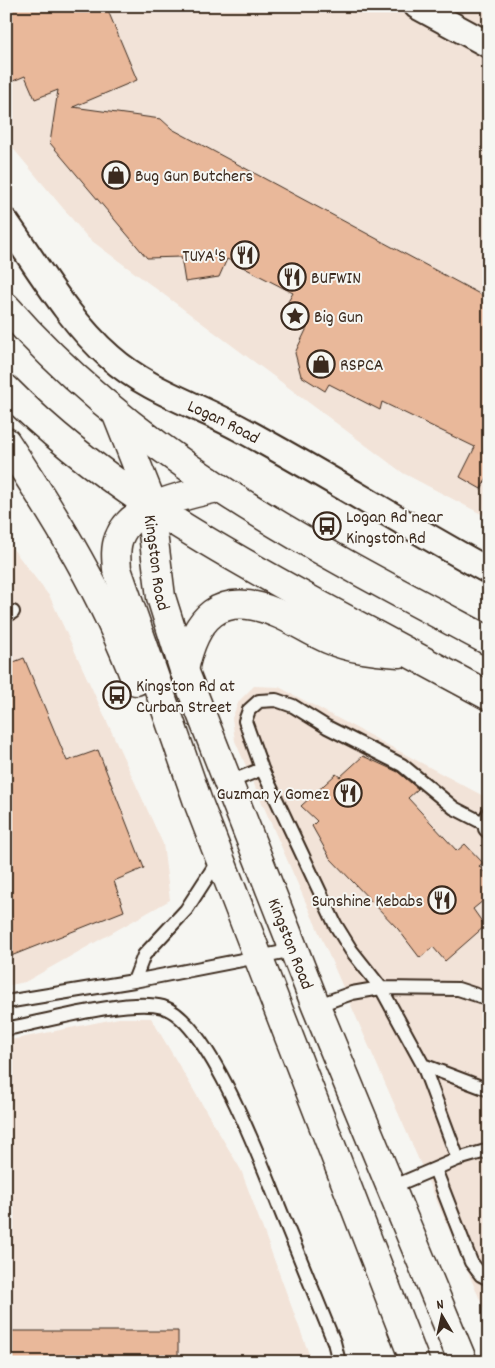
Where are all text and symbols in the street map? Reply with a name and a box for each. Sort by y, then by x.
shop icon: Bug Gun Butchers [101,160,131,190]
place label: Bug Gun Butchers [135,165,253,190]
restaurant icon: TUYA'S [230,240,260,270]
place label: TUYA'S [182,245,226,270]
restaurant icon: BUFWIN [277,262,307,292]
place label: BUFWIN [311,267,361,292]
place icon: Big Gun [280,301,310,331]
place label: Big Gun [314,306,363,331]
shop icon: RSPCA [306,349,336,379]
place label: RSPCA [340,354,384,379]
street label: Logan Road [183,395,263,452]
place label: Logan Rd near Kingston Rd [346,506,443,552]
bus stop icon: Logan Rd near Kingston Rd [312,511,342,541]
street label: Kingston Road [136,514,175,614]
place label: Kingston Rd at Curban Street [136,675,235,721]
bus stop icon: Kingston Rd at Curban Street [102,680,132,710]
restaurant icon: Guzman y Gomez [333,778,363,808]
place label: Guzman y Gomez [216,783,329,808]
restaurant icon: Sunshine Kebabs [427,885,457,915]
place label: Sunshine Kebabs [312,890,423,915]
street label: Kingston Road [260,895,318,994]
north arrow [418,1290,468,1340]
text: N [435,1295,445,1316]

